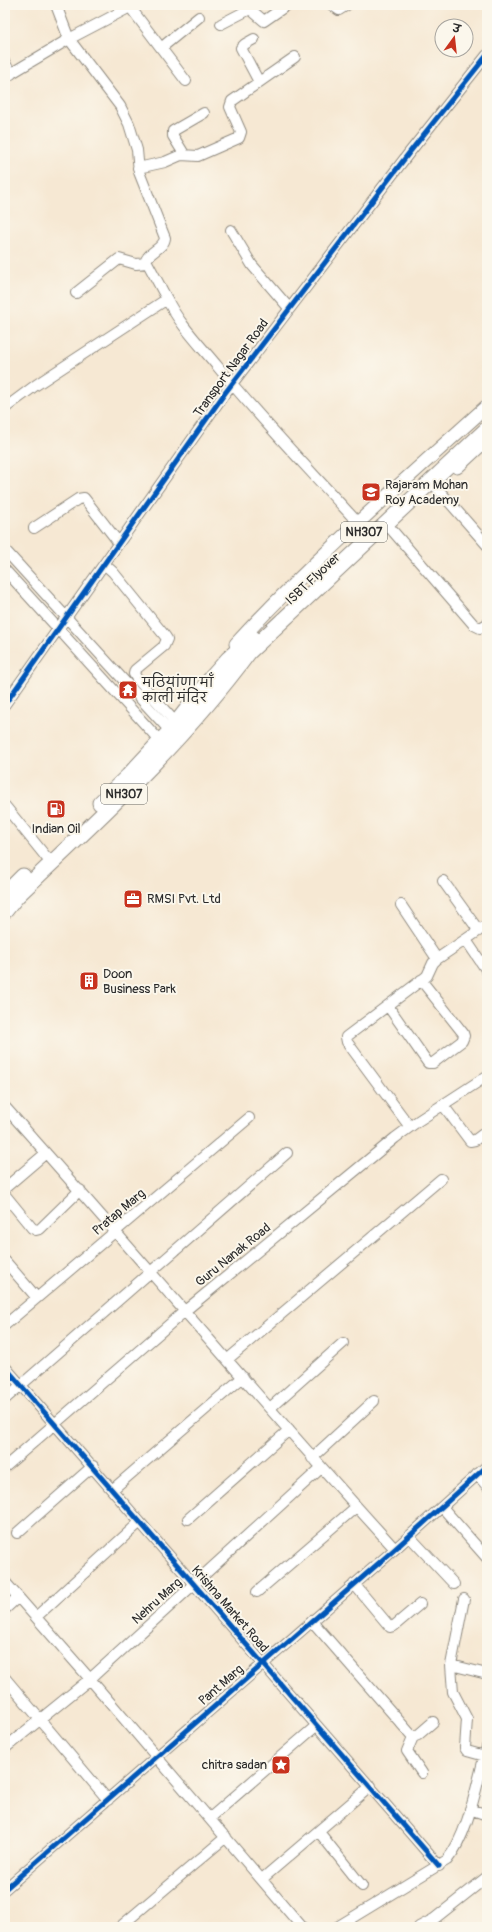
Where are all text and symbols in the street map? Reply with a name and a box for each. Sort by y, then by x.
north arrow [434,18,474,58]
text: उ [450,21,463,36]
street label: Transport Nagar Road [190,316,272,420]
place label: Rajaram Mohan Roy Academy [385,477,468,508]
school or university icon: Rajaram Mohan Roy Academy [360,481,382,503]
road number: NH307 [341,522,387,542]
street label: ISBT Flyover [282,549,344,608]
place label: मठियांणा माँ काली मंदिर [141,672,215,706]
temple icon: मठियांणा माँ काली मंदिर [117,679,139,701]
road number: NH307 [101,784,147,804]
fuel station icon: Indian Oil [45,798,67,820]
place label: Indian Oil [31,821,81,837]
office icon: RMSI Pvt. Ltd [122,888,144,910]
place label: RMSI Pvt. Ltd [147,891,221,907]
place label: Doon Business Park [103,966,176,997]
building icon: Doon Business Park [78,970,100,992]
street label: Pratap Marg [89,1185,149,1239]
street label: Guru Nanak Road [192,1220,274,1290]
street label: Krishna Market Road [188,1562,272,1656]
street label: Nehru Marg [129,1574,186,1628]
street label: Pant Marg [195,1661,247,1709]
place icon: chitra sadan [270,1754,292,1776]
place label: chitra sadan [202,1757,267,1773]

